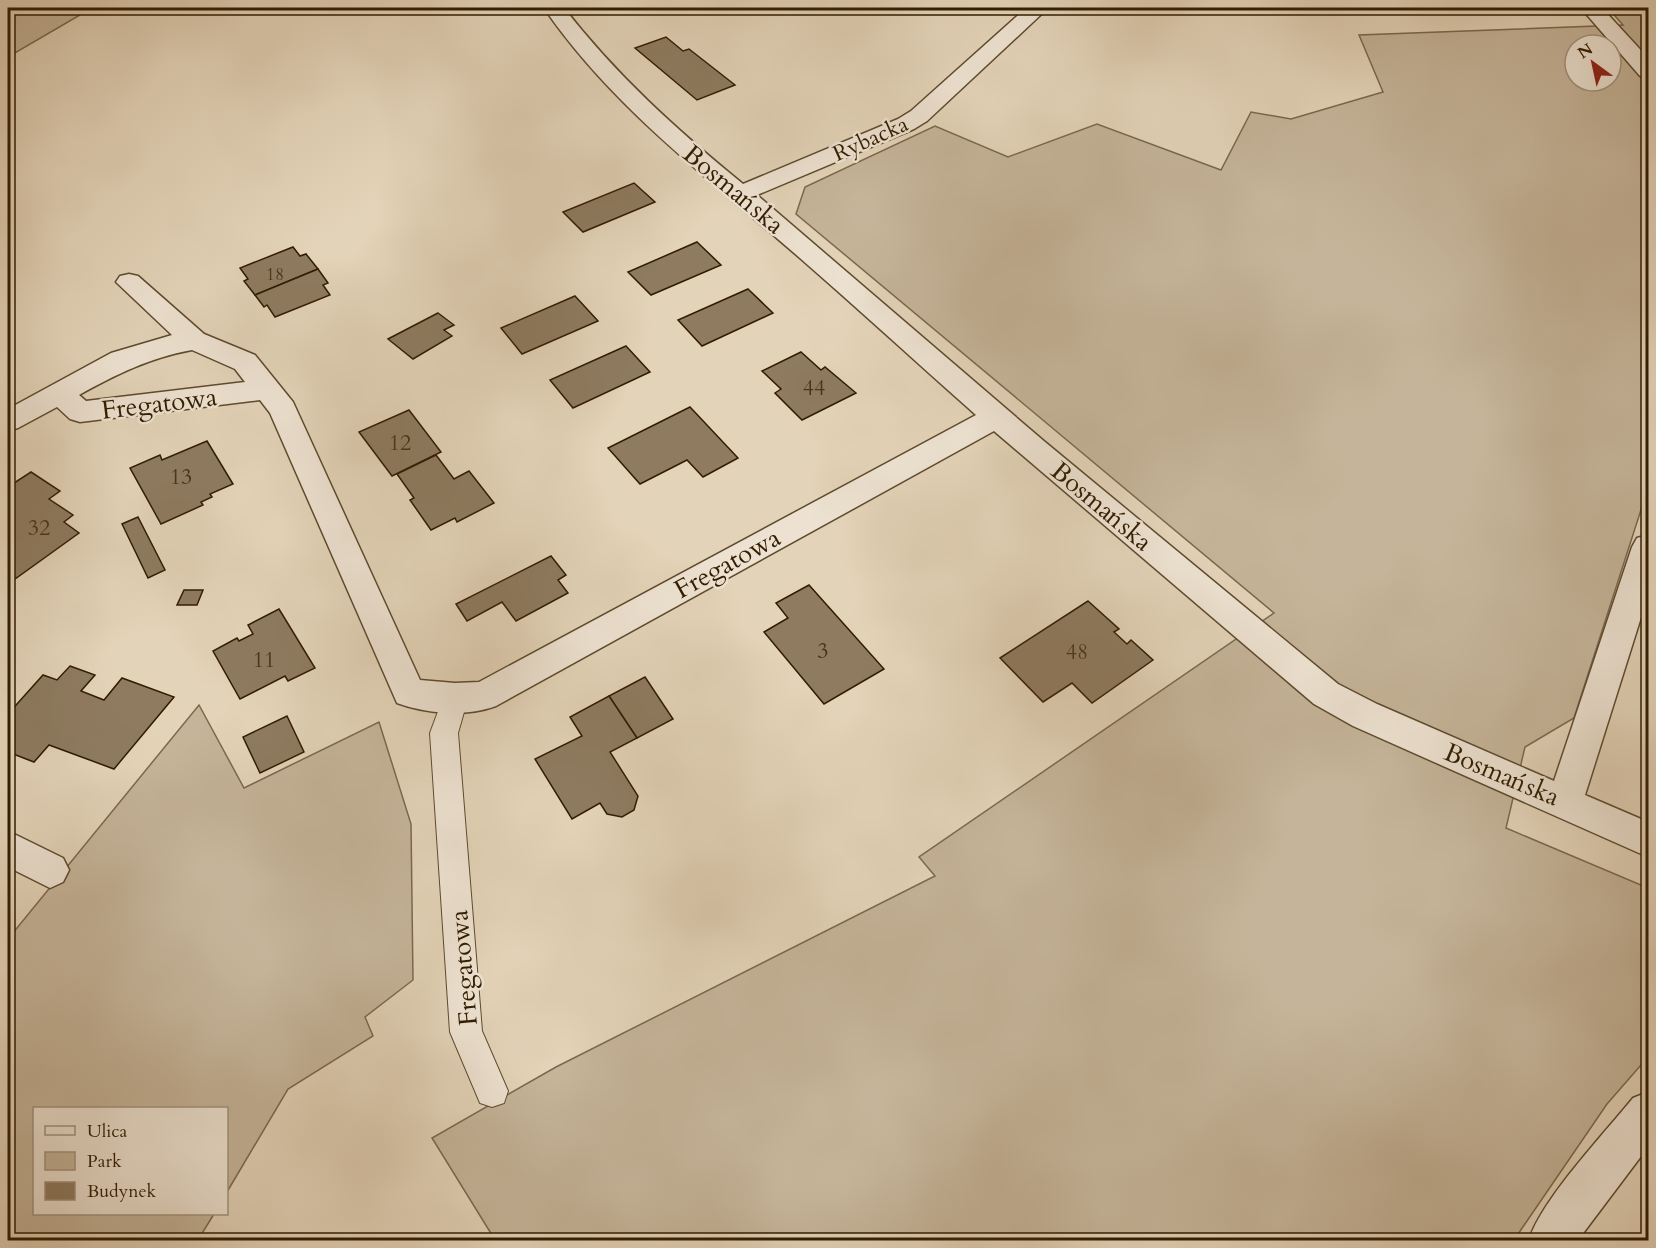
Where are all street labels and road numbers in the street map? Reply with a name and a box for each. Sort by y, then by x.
street label: Rybacka [828,109,913,169]
street label: Bosmańska [676,137,792,242]
street label: Fregatowa [99,379,219,428]
street label: Bosmańska [1044,454,1160,559]
street label: Fregatowa [668,520,787,607]
street label: Bosmańska [1439,734,1565,814]
street label: Fregatowa [441,909,486,1027]

